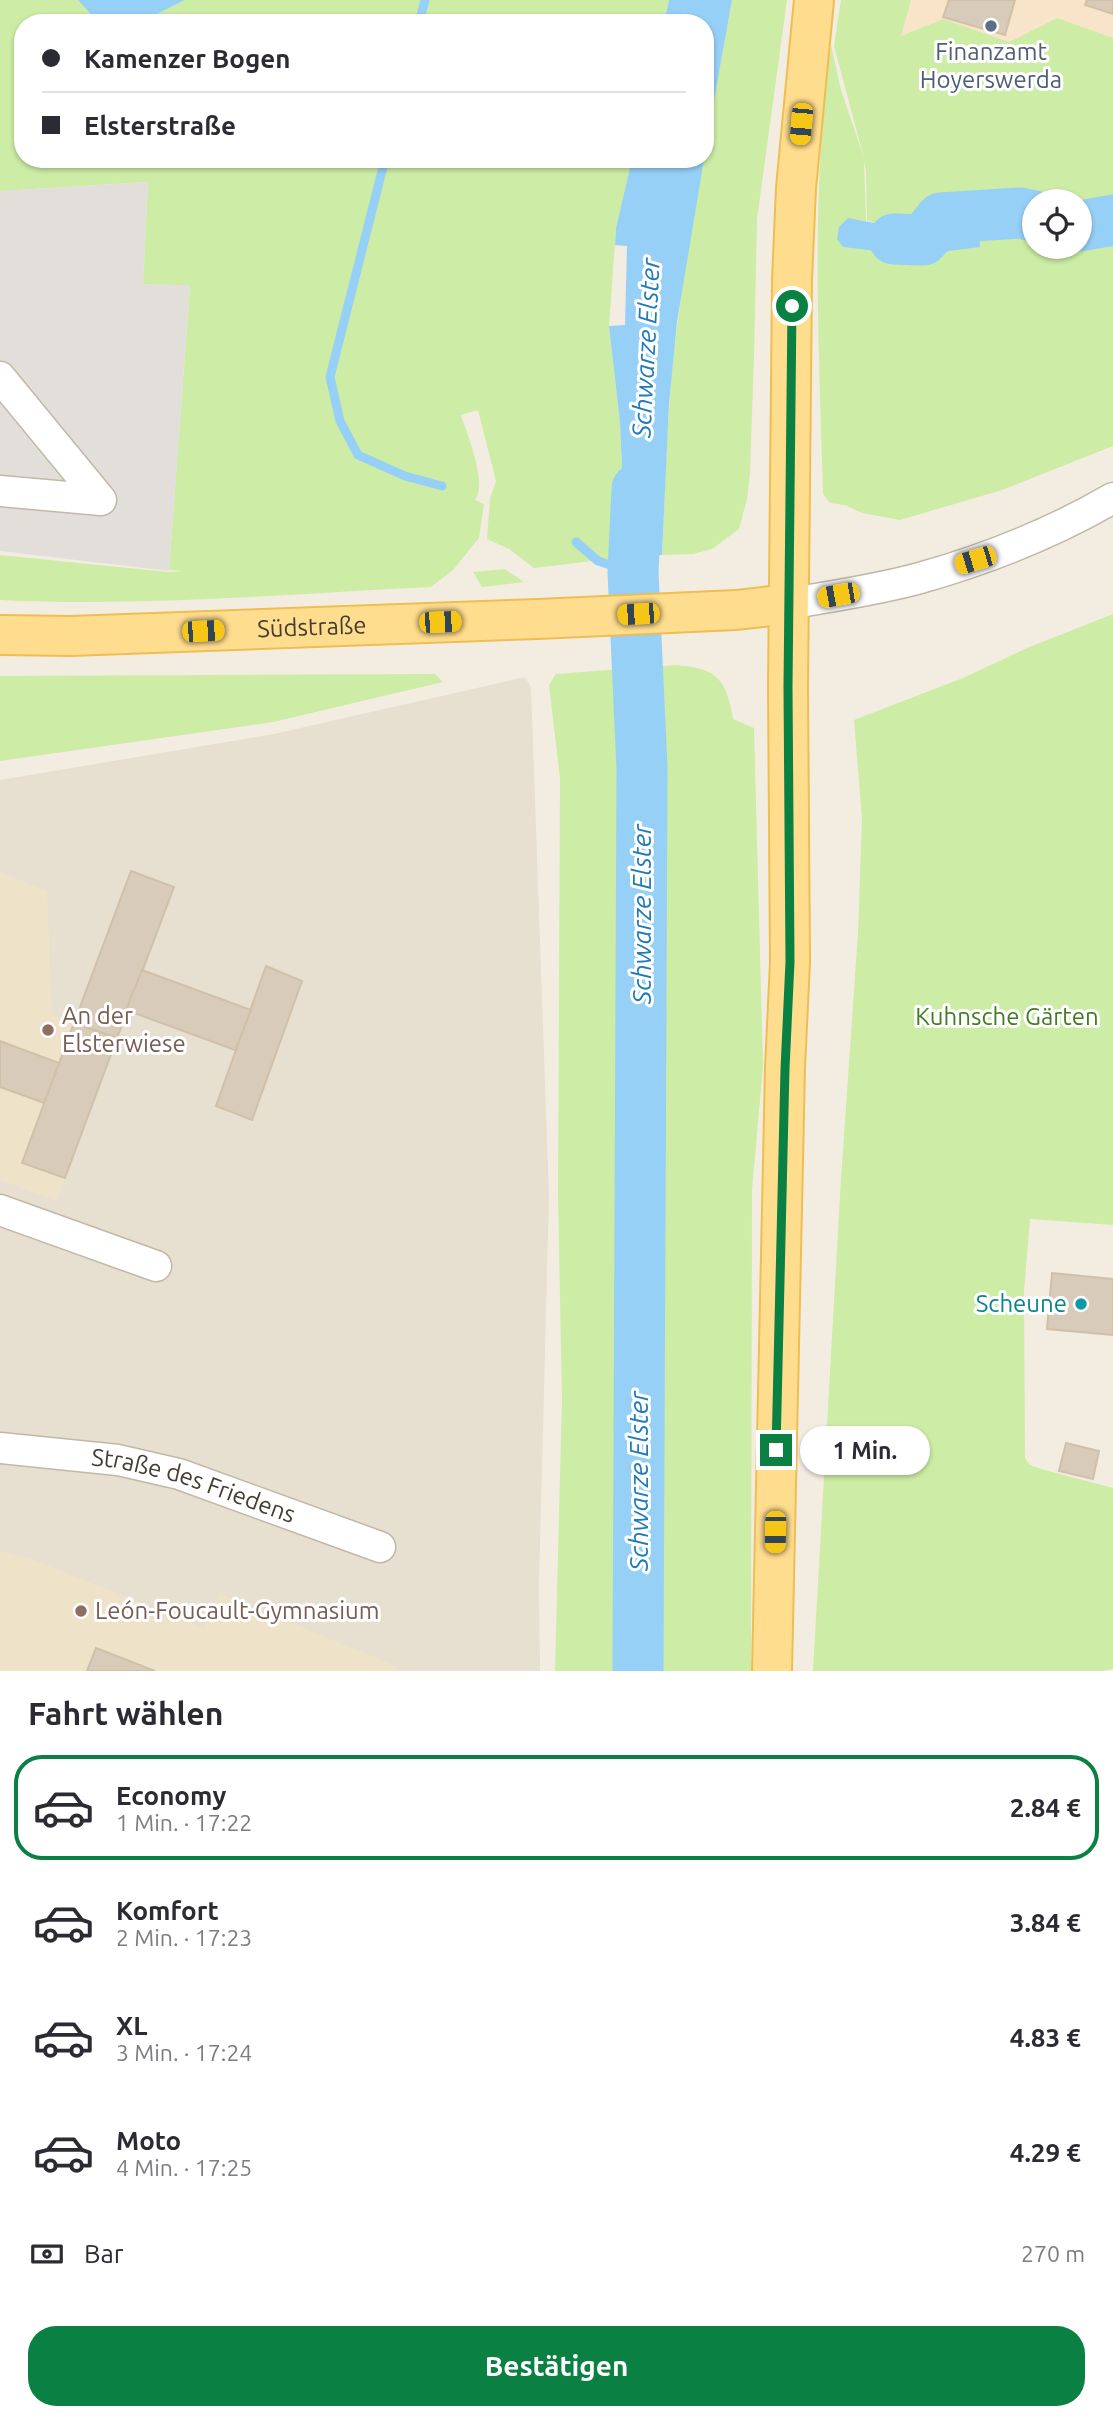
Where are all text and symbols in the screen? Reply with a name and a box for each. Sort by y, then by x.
marker: Finanzamt Hoyerswerda [983,18,999,34]
place label: Finanzamt Hoyerswerda [920,38,1062,93]
text: Kamenzer Bogen [84,44,290,73]
car [789,102,814,146]
text: Elsterstraße [84,111,236,140]
map controls [1022,189,1092,259]
button: locate [1022,189,1092,259]
water label: Schwarze Elster [626,256,665,440]
route start [776,290,808,322]
car [952,544,999,576]
car [816,581,861,609]
car [617,602,660,626]
street label: Südstraße [257,611,367,642]
car [419,611,462,633]
car [182,619,225,643]
water label: Schwarze Elster [627,823,656,1005]
place label: An der Elsterwiese [62,1002,186,1057]
park label: Kuhnsche Gärten [915,1003,1099,1030]
marker: An der Elsterwiese [40,1022,56,1038]
place label: Scheune [976,1290,1067,1317]
marker: Scheune [1073,1296,1089,1312]
water label: Schwarze Elster [624,1390,653,1572]
callout: 1 Min. [800,1426,930,1474]
route end [760,1434,792,1466]
text: 1 Min. [833,1438,897,1463]
street label: Straße des Friedens [90,1443,299,1528]
car [765,1511,786,1553]
place label: León-Foucault-Gymnasium [95,1597,379,1624]
marker: León-Foucault-Gymnasium [73,1603,89,1619]
text: Fahrt wählen [28,1695,223,1731]
icon: car [32,1776,95,1839]
text: Economy [116,1781,226,1810]
text: 2.84 € [1010,1793,1081,1822]
text: 1 Min. · 17:22 [116,1810,252,1835]
icon: car [32,1891,95,1954]
text: Komfort [116,1896,219,1925]
text: 3.84 € [1010,1908,1081,1937]
text: 2 Min. · 17:23 [116,1925,252,1950]
icon: car [32,2006,95,2069]
text: XL [116,2011,147,2040]
text: 4.83 € [1010,2023,1081,2052]
text: 3 Min. · 17:24 [116,2040,252,2065]
icon: car [32,2121,95,2184]
text: Moto [116,2126,181,2155]
text: 4.29 € [1010,2138,1081,2167]
text: 4 Min. · 17:25 [116,2155,252,2180]
icon: cash [28,2235,66,2273]
text: Bar [84,2239,124,2268]
text: 270 m [1021,2241,1085,2266]
button: Bestätigen [28,2326,1085,2406]

